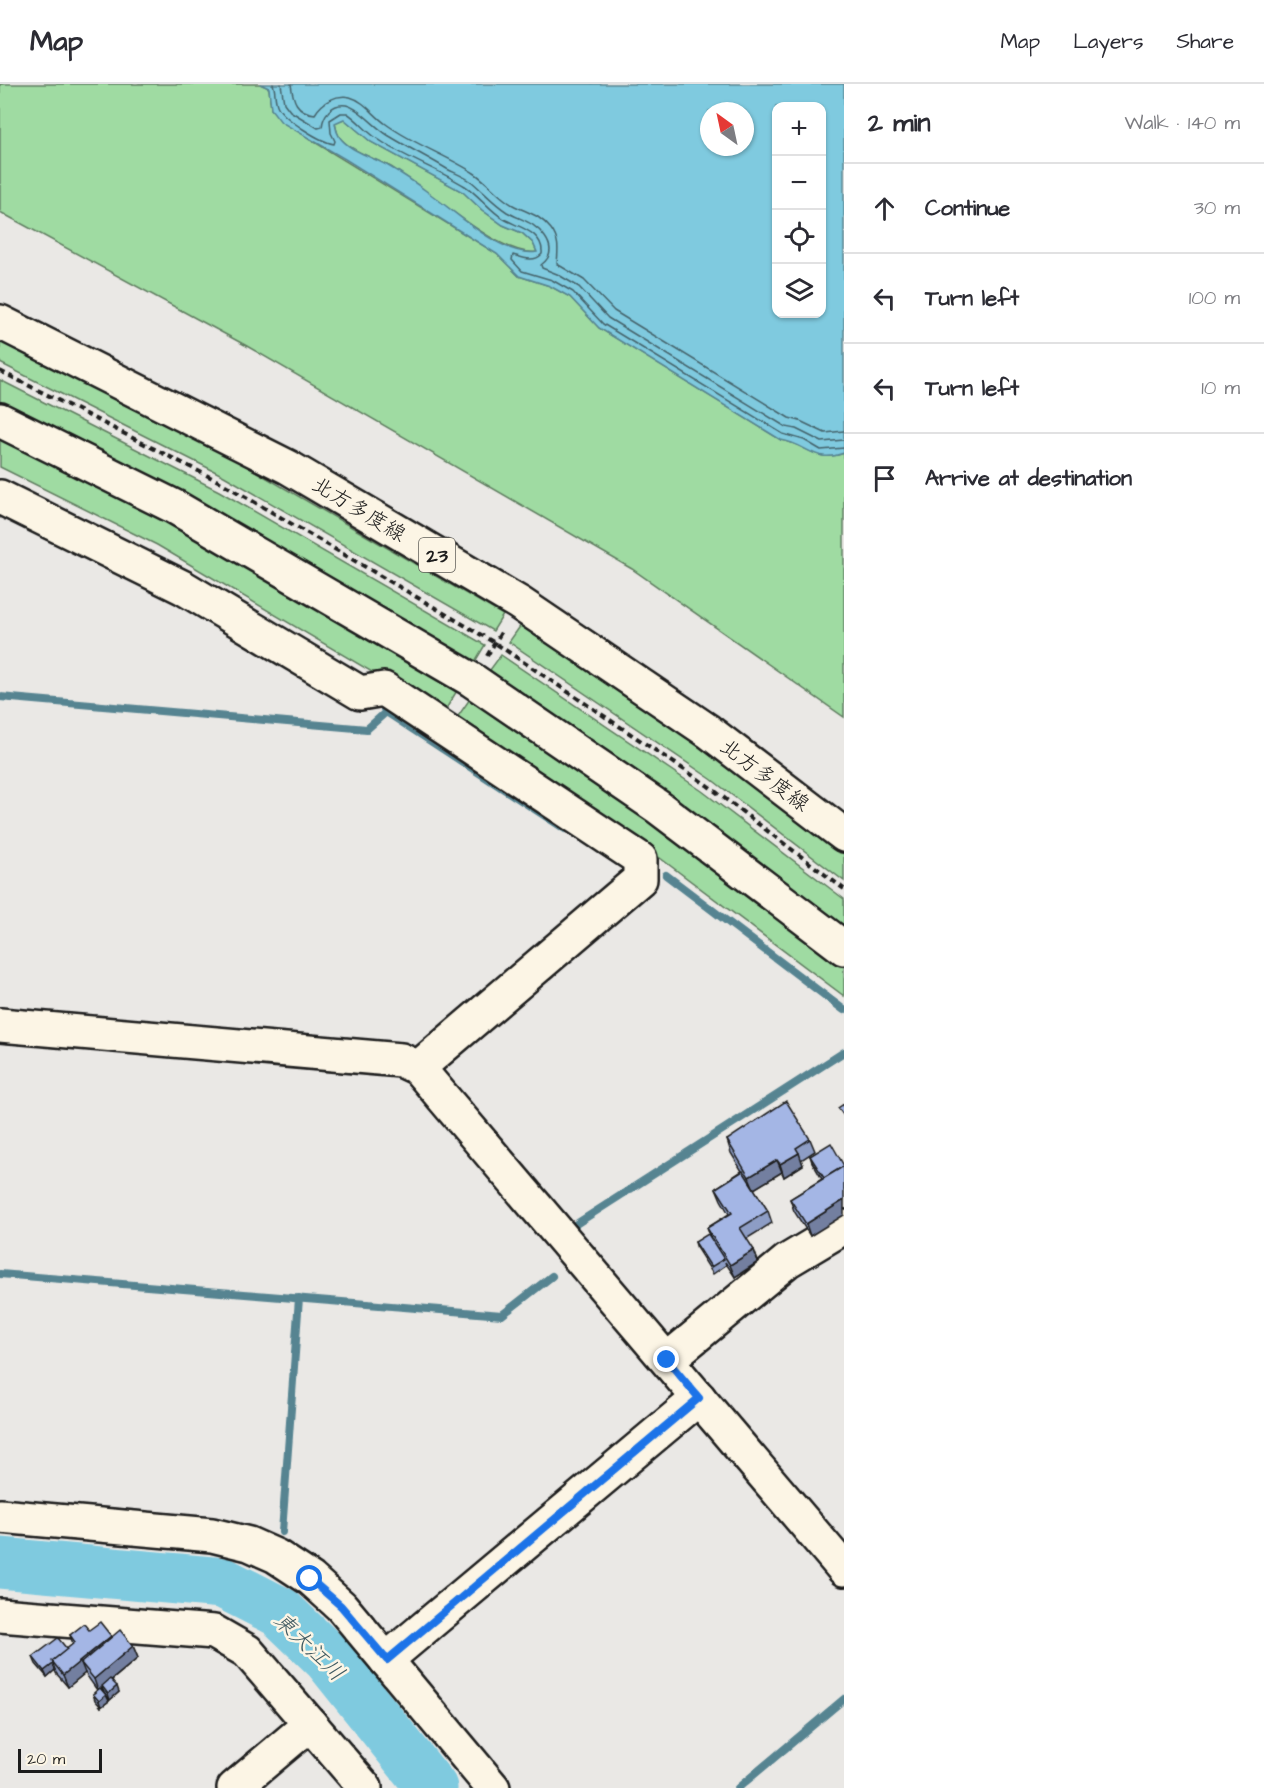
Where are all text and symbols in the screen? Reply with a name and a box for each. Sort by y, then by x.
text: Map [30,22,83,61]
text: Map [1000,27,1040,56]
text: Layers [1073,27,1143,56]
text: Share [1176,27,1234,56]
north arrow [700,102,754,156]
map controls [772,102,826,318]
button: + [772,102,826,156]
text: 2 min [868,105,930,141]
text: Walk · 140 m [1124,109,1240,137]
button: − [772,156,826,210]
icon: ahead [868,192,901,225]
text: Continue [925,193,1010,224]
text: 30 m [1194,194,1240,222]
button: locate [772,210,826,264]
button: layers [772,264,826,318]
icon: left [868,282,901,315]
text: Turn left [925,283,1019,314]
text: 100 m [1189,284,1240,312]
icon: left [868,372,901,405]
text: Turn left [925,373,1019,404]
text: 10 m [1201,374,1240,402]
icon: arrive [868,462,901,495]
text: Arrive at destination [925,463,1132,494]
street label: 北方多度線 [306,470,411,549]
road number: 23 [419,538,455,572]
street label: 北方多度線 [714,732,815,819]
route end [653,1346,679,1372]
route start [296,1565,322,1591]
water label: 東大江川 [267,1605,351,1689]
scale bar [18,1746,102,1774]
text: 20 m [27,1748,65,1770]

